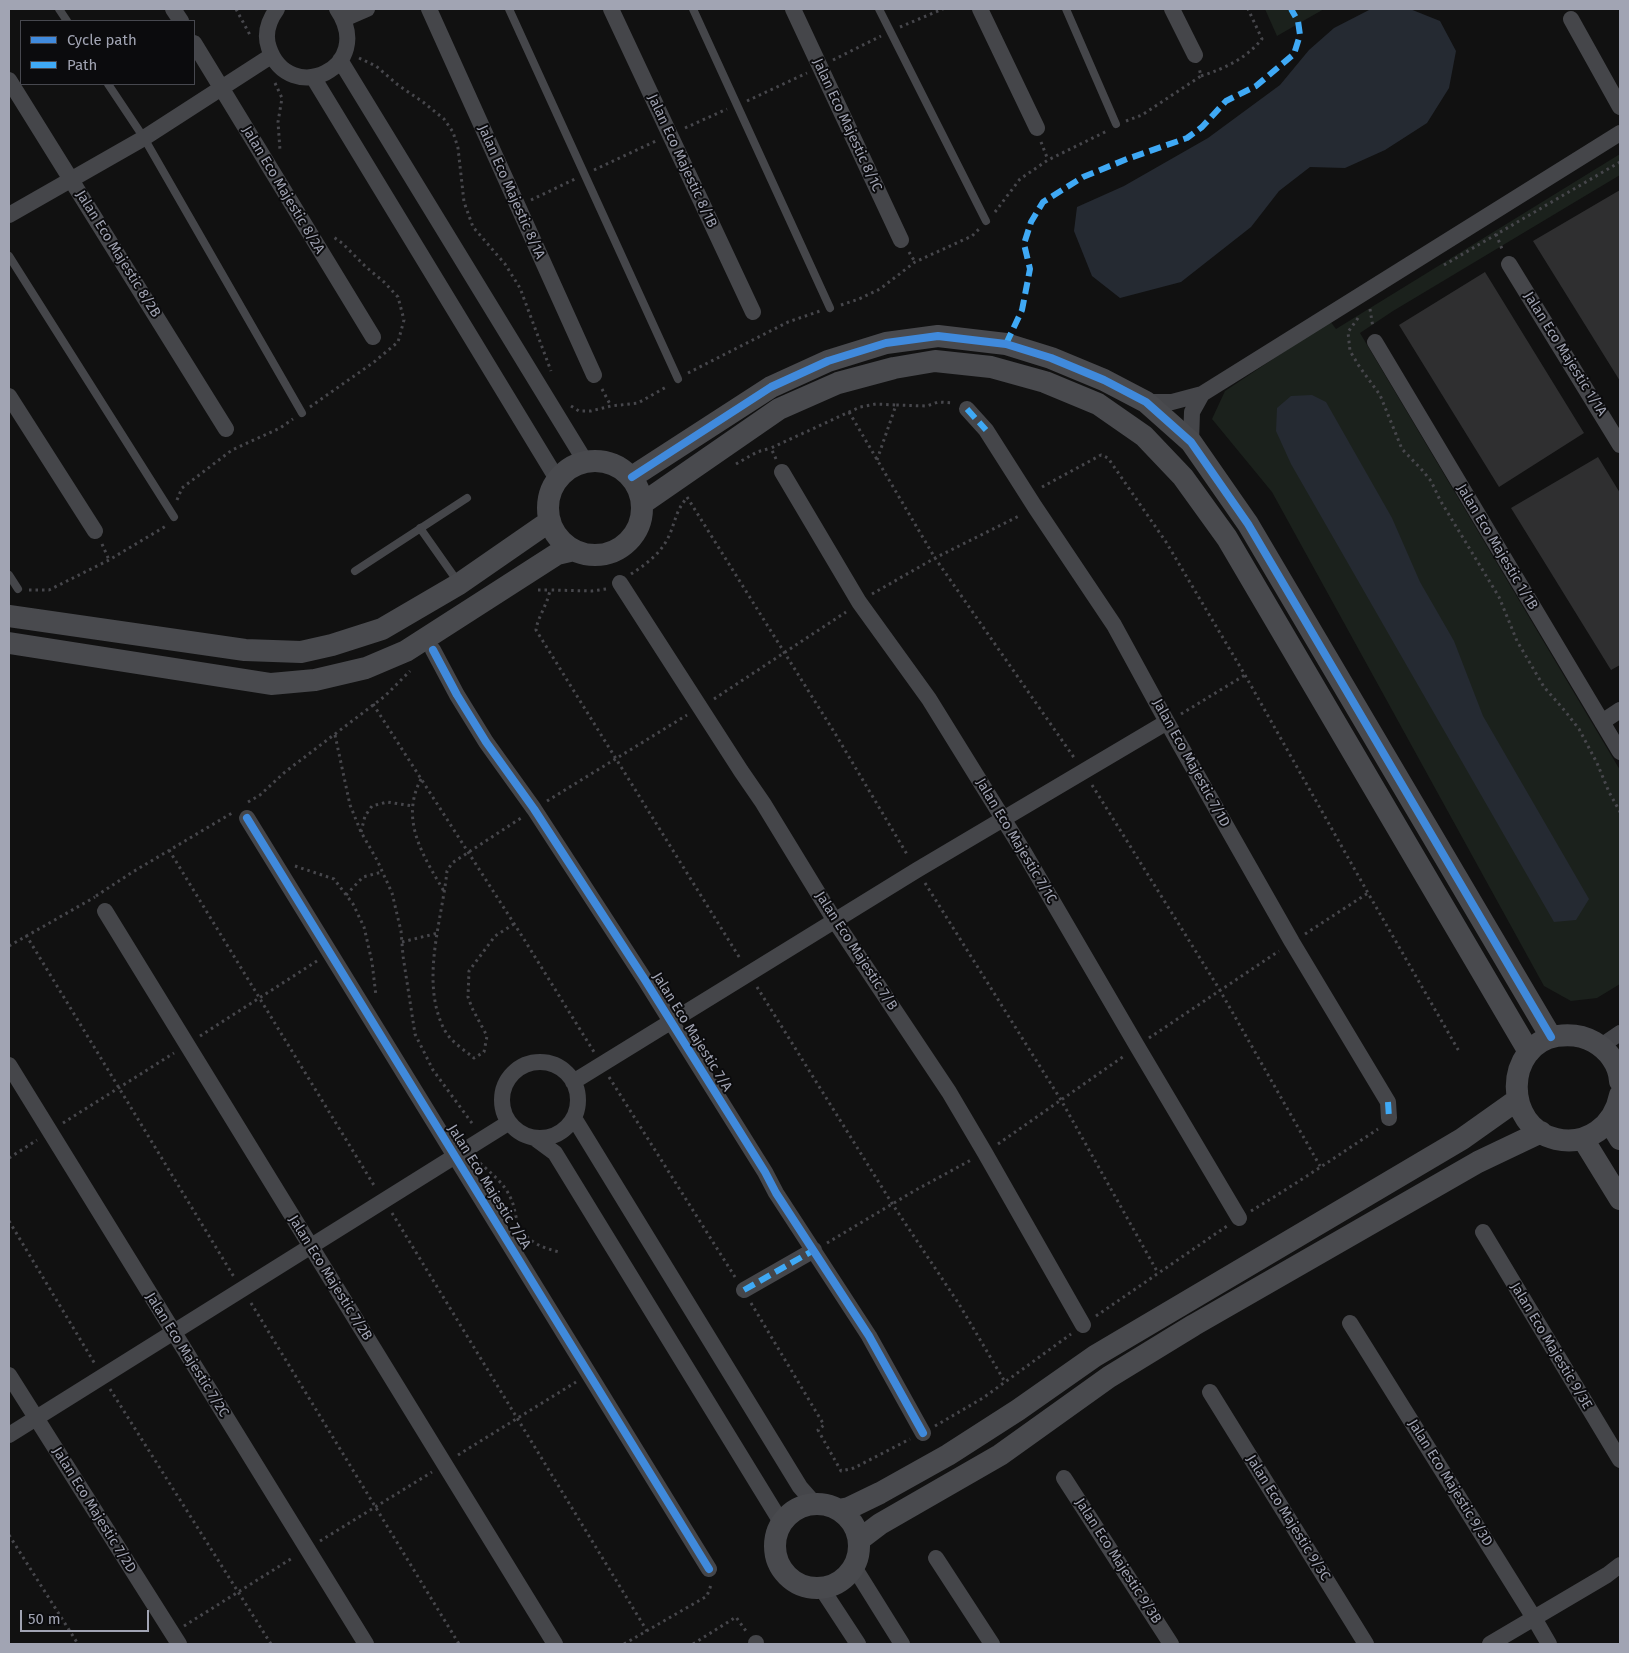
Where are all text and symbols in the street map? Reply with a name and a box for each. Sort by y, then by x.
legend [20,20,195,85]
text: Cycle path [67,31,137,49]
text: Path [67,56,97,74]
street label: Jalan Eco Majestic 8/1C [809,56,885,194]
street label: Jalan Eco Majestic 8/1B [644,92,720,230]
street label: Jalan Eco Majestic 8/1A [474,122,548,262]
street label: Jalan Eco Majestic 8/2A [238,123,328,257]
street label: Jalan Eco Majestic 8/2B [72,187,164,321]
street label: Jalan Eco Majestic 1/1A [1520,289,1610,419]
street label: Jalan Eco Majestic 1/1B [1453,481,1541,613]
street label: Jalan Eco Majestic 7/1D [1149,696,1233,830]
street label: Jalan Eco Majestic 7/1C [972,776,1060,906]
street label: Jalan Eco Majestic 7/B [811,889,901,1013]
street label: Jalan Eco Majestic 7/A [649,969,735,1095]
street label: Jalan Eco Majestic 7/2A [444,1121,534,1253]
street label: Jalan Eco Majestic 7/2B [285,1212,375,1344]
street label: Jalan Eco Majestic 9/3E [1507,1280,1595,1412]
street label: Jalan Eco Majestic 7/2C [142,1290,232,1420]
street label: Jalan Eco Majestic 9/3D [1404,1417,1496,1549]
street label: Jalan Eco Majestic 7/2D [48,1444,140,1576]
street label: Jalan Eco Majestic 9/3C [1242,1452,1334,1584]
street label: Jalan Eco Majestic 9/3B [1071,1495,1165,1627]
scale bar [22,1600,151,1632]
text: 50 m [28,1610,61,1628]

